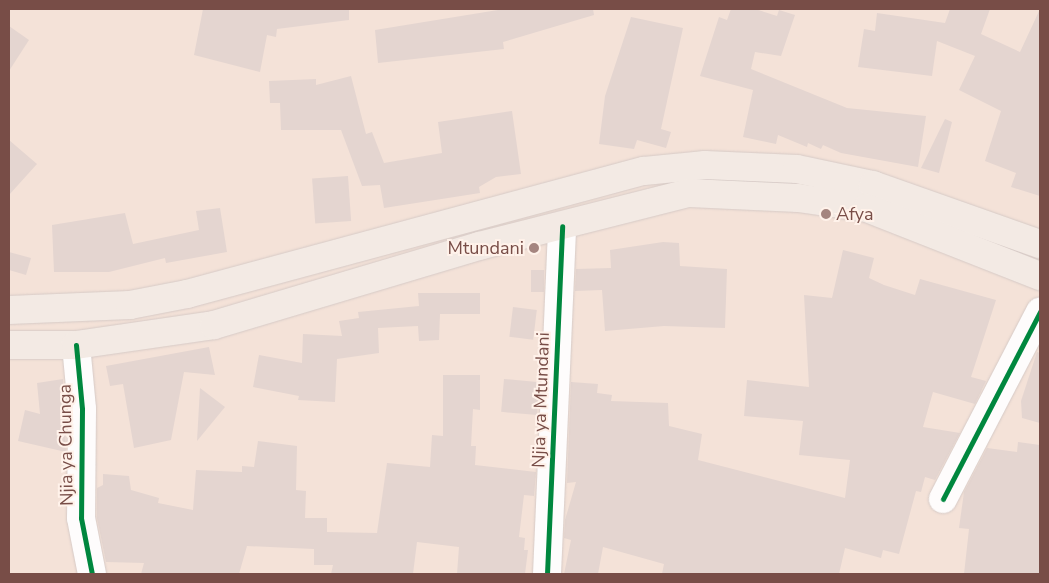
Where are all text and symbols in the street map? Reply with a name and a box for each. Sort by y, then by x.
place label: Afya [836,203,873,225]
marker: Afya [820,208,832,220]
place label: Mtundani [448,237,524,259]
marker: Mtundani [528,242,540,254]
street label: Njia ya Mtundani [528,332,554,468]
street label: Njia ya Chunga [54,384,78,506]

